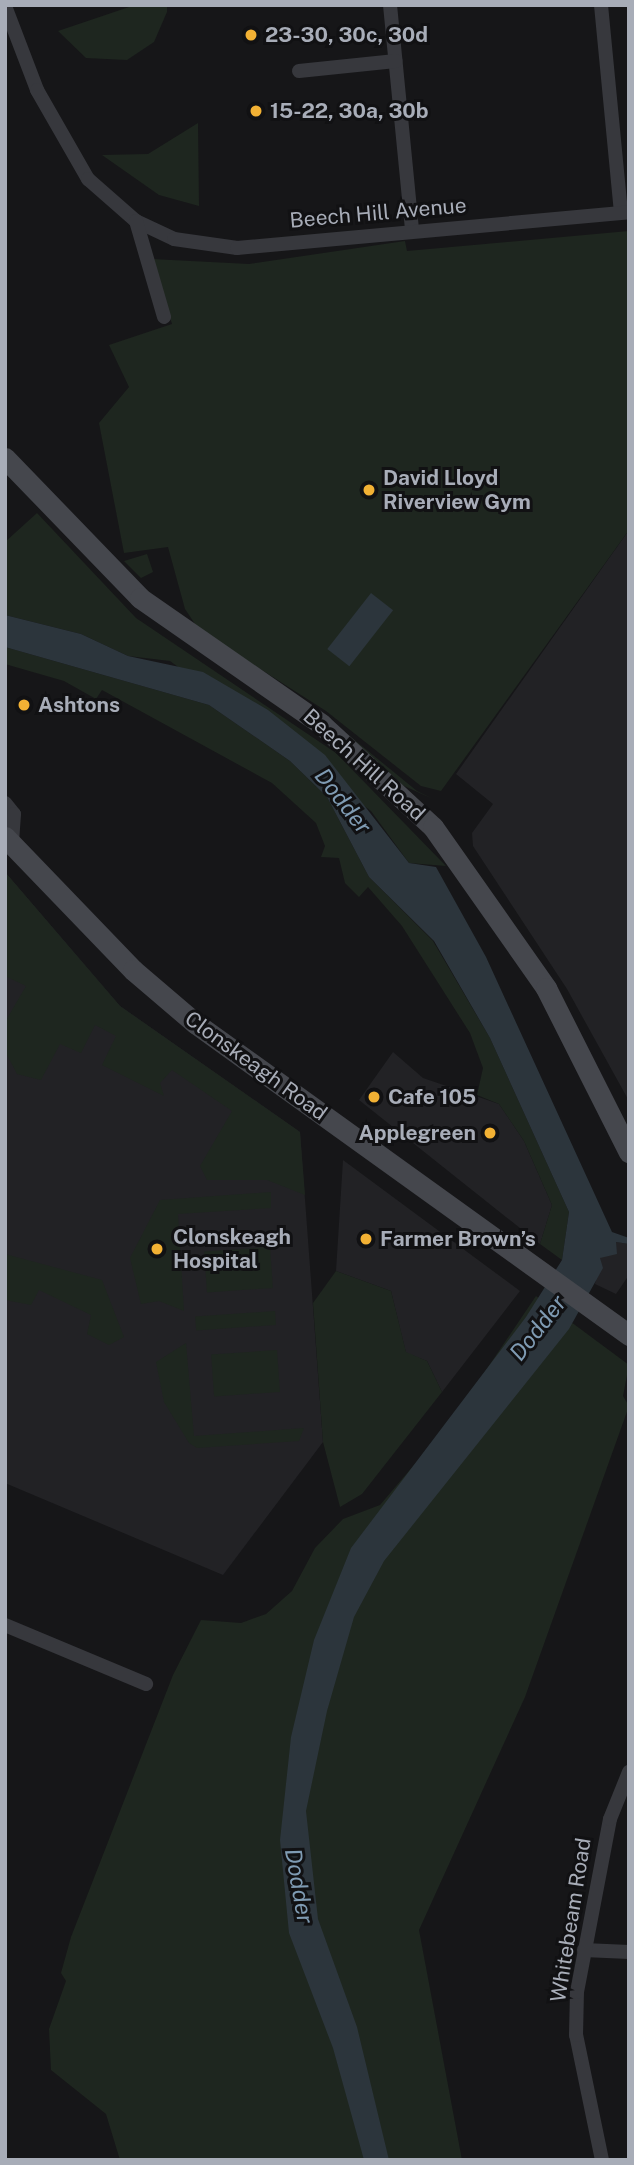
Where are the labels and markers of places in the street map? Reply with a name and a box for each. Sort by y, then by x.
place label: 23-30, 30c, 30d [265,22,428,48]
marker: 23-30, 30c, 30d [243,27,259,43]
place label: 15-22, 30a, 30b [270,98,429,124]
marker: 15-22, 30a, 30b [248,103,264,119]
place label: David Lloyd Riverview Gym [383,465,531,515]
marker: David Lloyd Riverview Gym [361,482,377,498]
place label: Ashtons [38,692,120,718]
marker: Ashtons [16,697,32,713]
place label: Cafe 105 [388,1084,476,1110]
marker: Cafe 105 [366,1089,382,1105]
place label: Applegreen [359,1120,476,1146]
marker: Applegreen [482,1125,498,1141]
place label: Clonskeagh Hospital [173,1224,291,1274]
place label: Farmer Brown’s [380,1226,536,1252]
marker: Farmer Brown’s [358,1231,374,1247]
marker: Clonskeagh Hospital [147,1239,167,1259]

